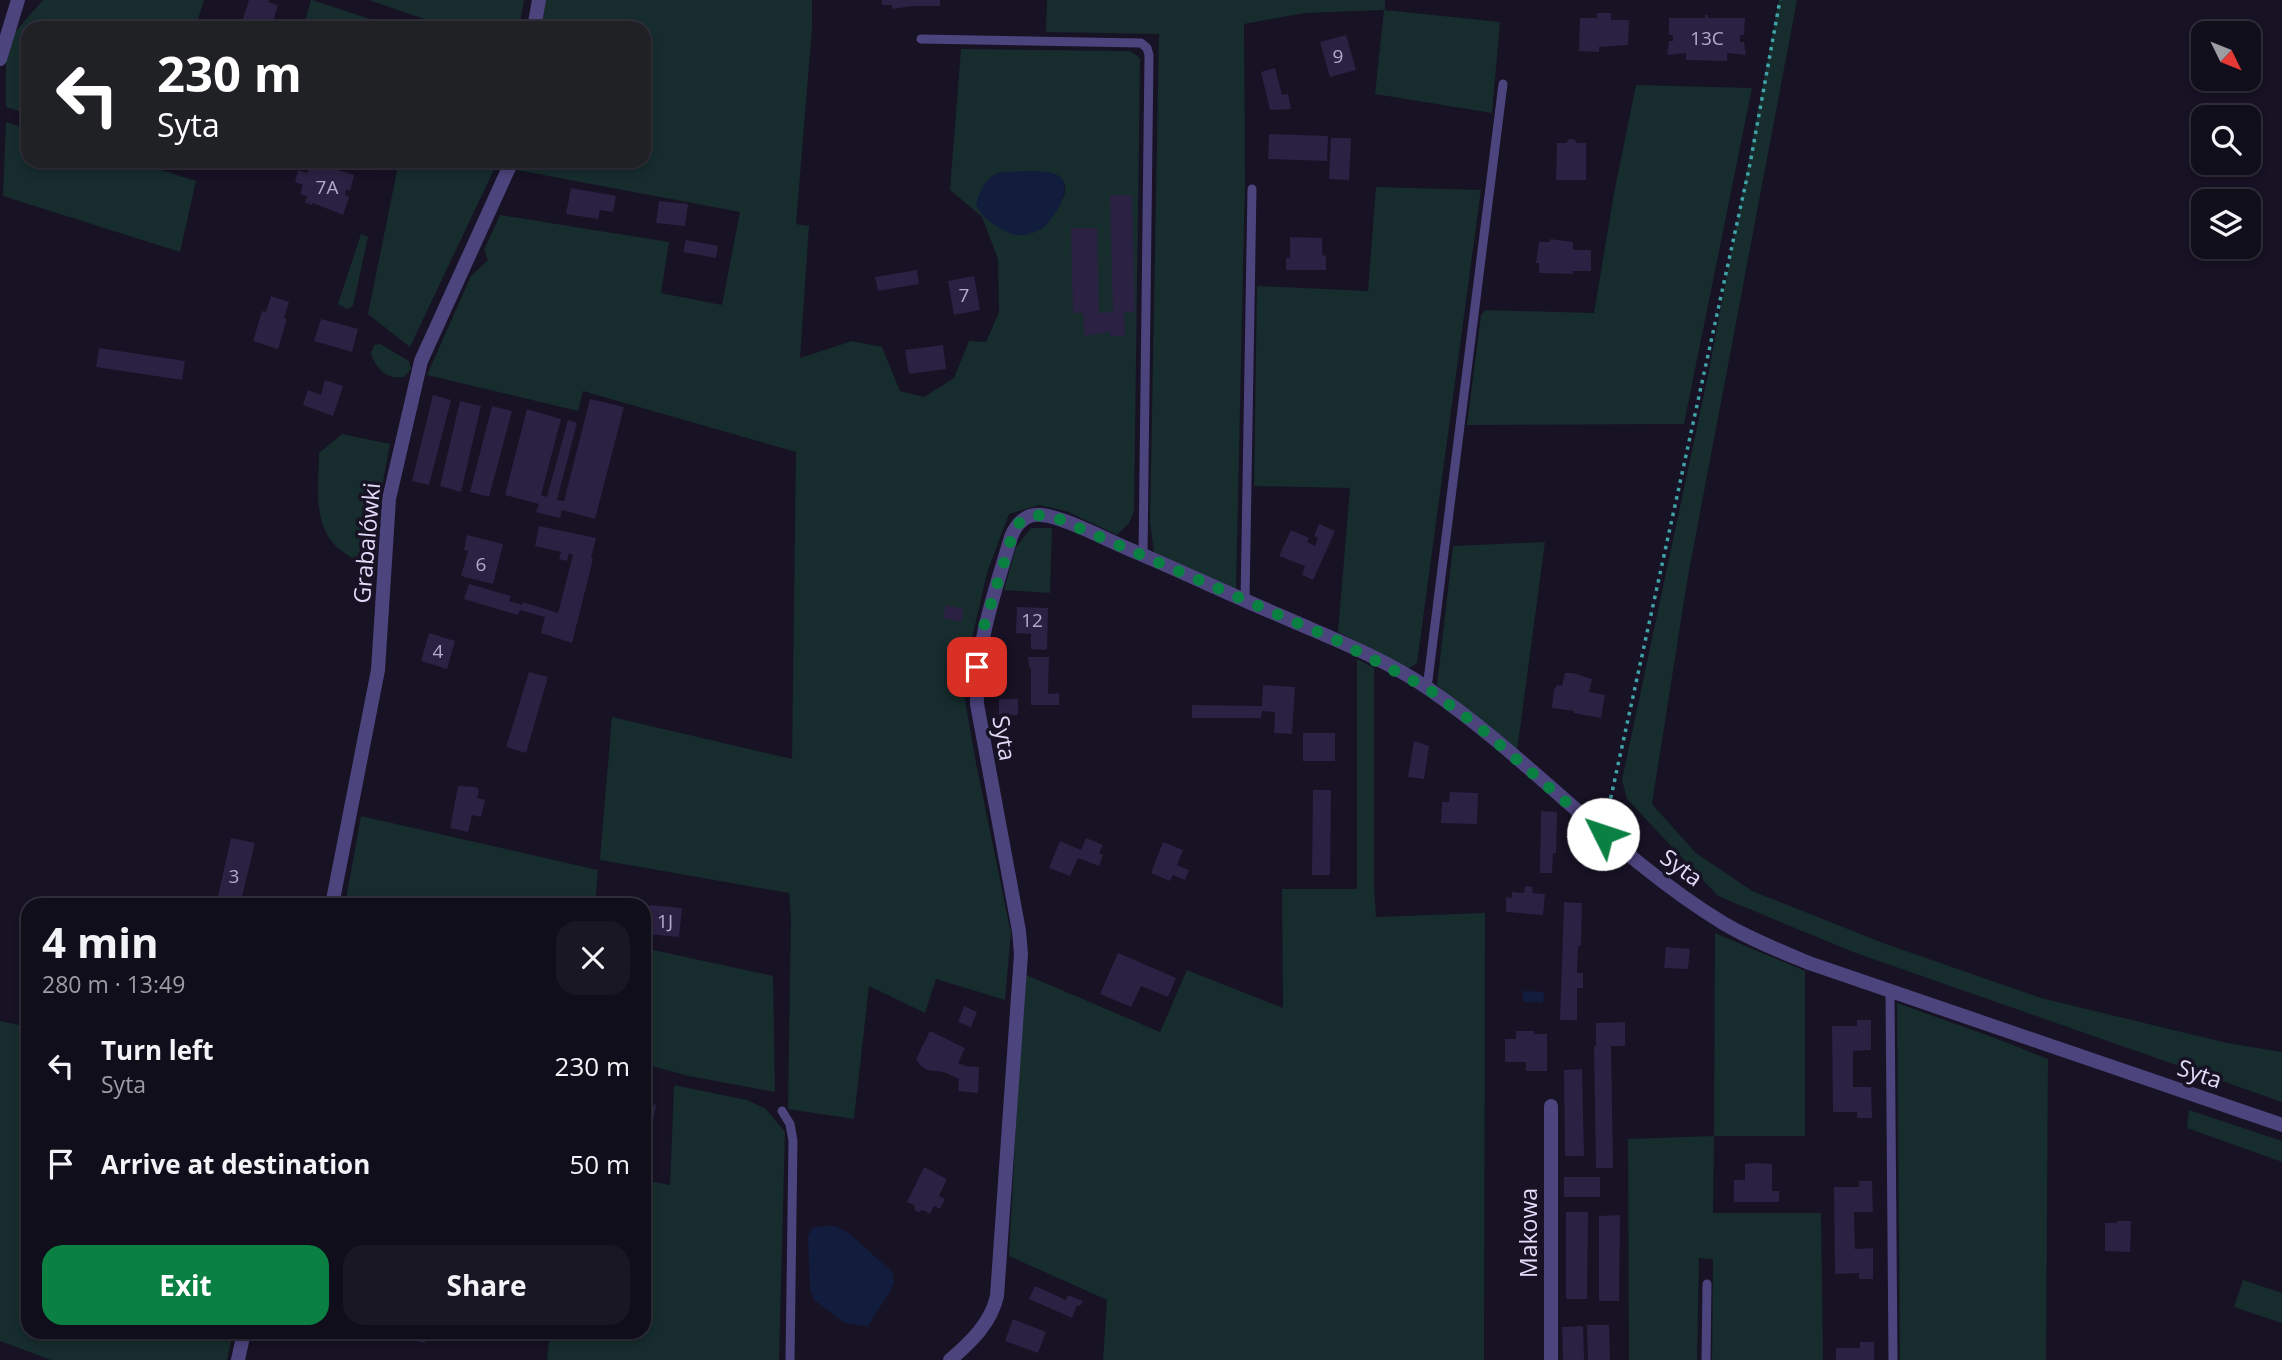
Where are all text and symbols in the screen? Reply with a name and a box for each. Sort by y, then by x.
north arrow [2191,21,2261,91]
map controls [2191,21,2261,259]
house number: 13C [1690,25,1724,51]
text: 230 m [157,40,302,106]
house number: 9 [1333,43,1343,69]
icon: left [42,49,133,140]
text: Syta [157,103,220,146]
button: search [2191,105,2261,175]
house number: 7A [316,174,338,200]
button: layers [2191,189,2261,259]
house number: 7 [959,282,969,308]
street label: Grabalówki [345,481,387,605]
house number: 6 [476,551,486,577]
house number: 12 [1021,607,1043,633]
pin [947,637,1007,697]
house number: 4 [433,638,444,664]
icon: arrive [958,648,996,686]
street label: Syta [985,713,1025,763]
position arrow [1566,797,1640,871]
street label: Syta [1654,841,1710,893]
house number: 3 [229,863,239,889]
house number: 1J [657,908,673,934]
text: 4 min [42,913,159,970]
button: close [556,921,630,995]
text: 280 m · 13:49 [42,968,185,1000]
text: Turn left [101,1032,213,1068]
icon: left [42,1047,80,1085]
text: 230 m [555,1048,630,1084]
street label: Syta [2173,1051,2227,1095]
text: Syta [101,1068,146,1100]
icon: arrive [42,1145,80,1183]
text: Arrive at destination [101,1146,370,1182]
text: 50 m [569,1146,630,1182]
street label: Makowa [1512,1188,1544,1278]
button: Exit [42,1245,329,1325]
button: Share [343,1245,630,1325]

